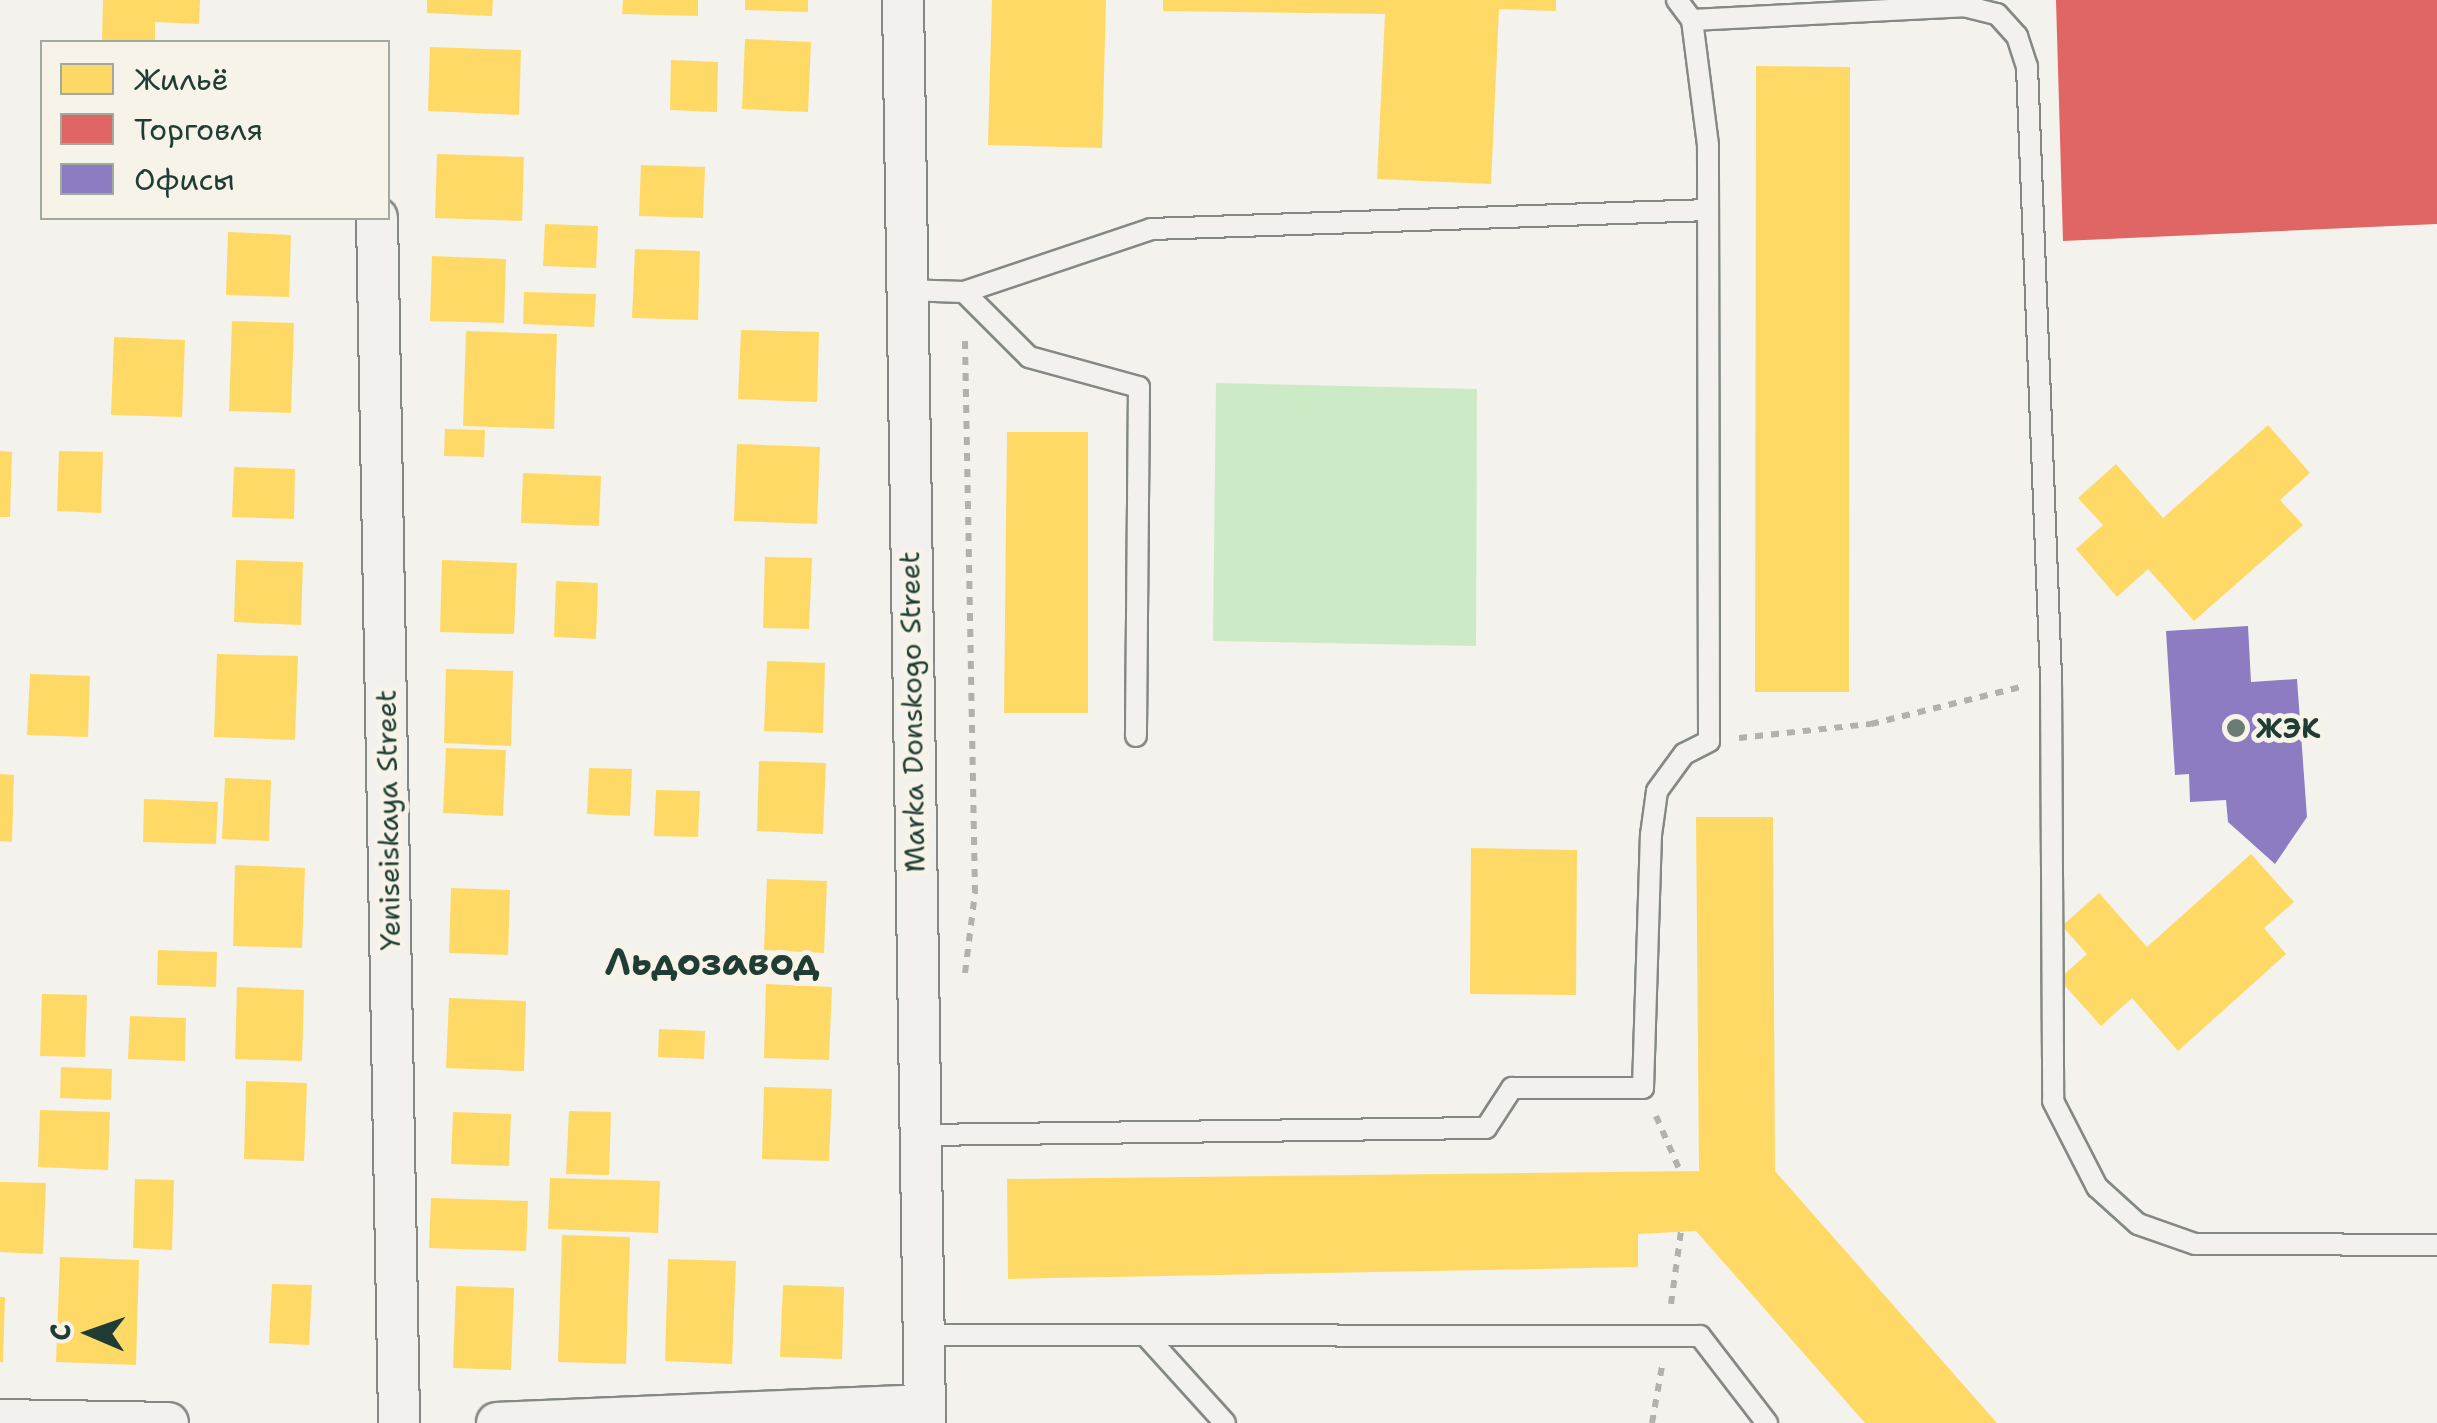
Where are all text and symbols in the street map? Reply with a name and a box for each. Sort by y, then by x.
legend [40,40,390,220]
text: Жильё [134,59,228,100]
text: Торговля [134,109,263,150]
text: Офисы [134,159,235,200]
street label: Marka Donskogo Street [892,551,932,873]
street label: Yeniseiskaya Street [369,689,407,951]
place label: ЖЭК [2256,711,2320,745]
marker: ЖЭК [2225,717,2247,739]
district label: Льдозавод [604,939,820,985]
north arrow [40,1283,140,1383]
text: С [41,1323,79,1341]

